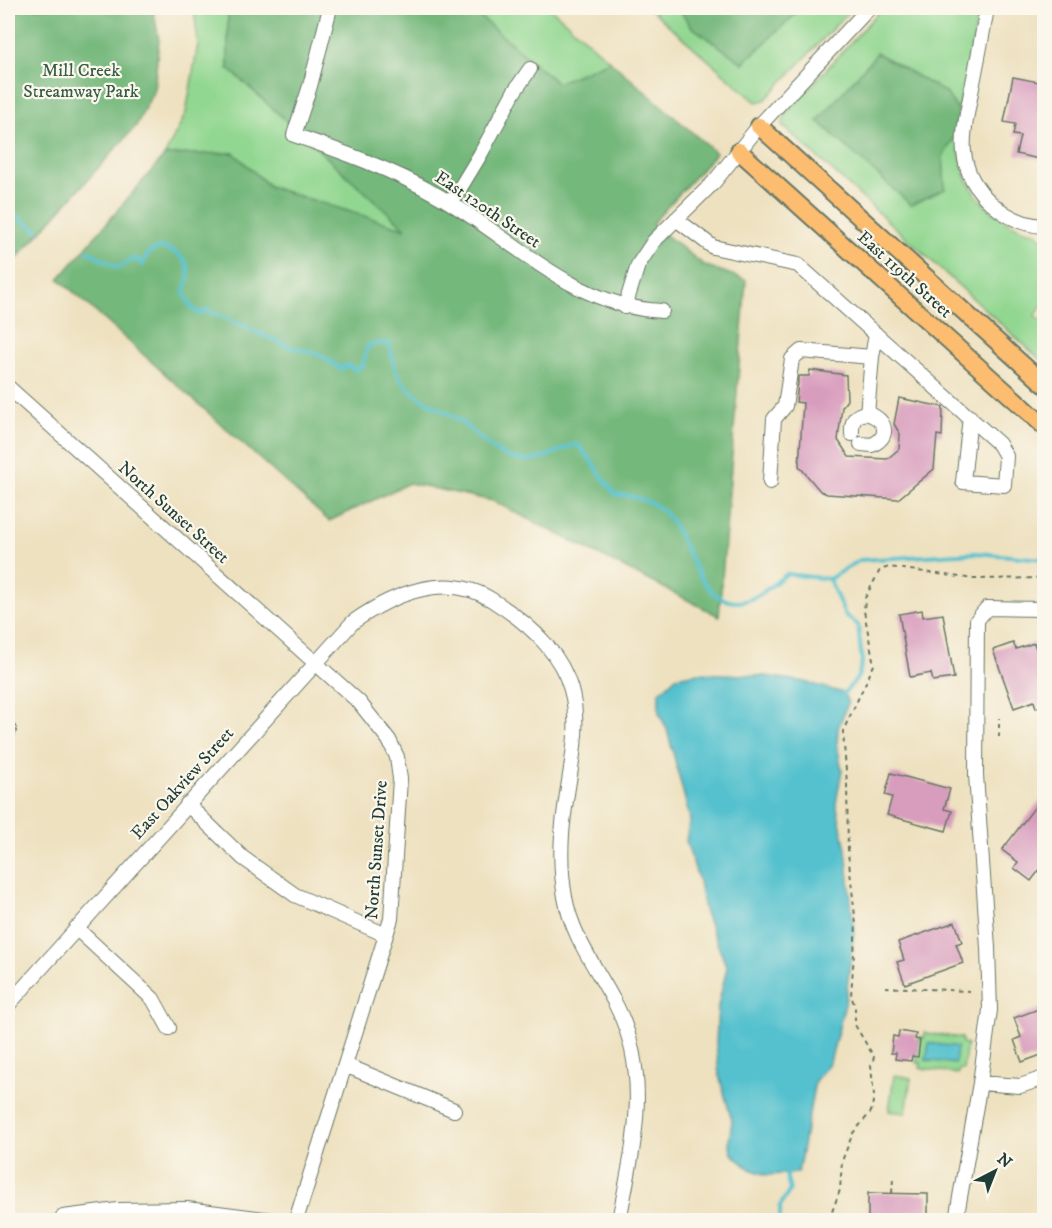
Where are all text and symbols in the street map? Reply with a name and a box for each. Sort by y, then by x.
park label: Mill Creek Streamway Park [23,60,139,103]
street label: East 120th Street [430,166,545,253]
street label: East 119th Street [852,226,956,323]
street label: North Sunset Street [113,457,234,569]
street label: East Oakview Street [127,723,239,844]
street label: North Sunset Drive [361,780,393,920]
north arrow [965,1141,1025,1201]
text: N [993,1149,1016,1172]

